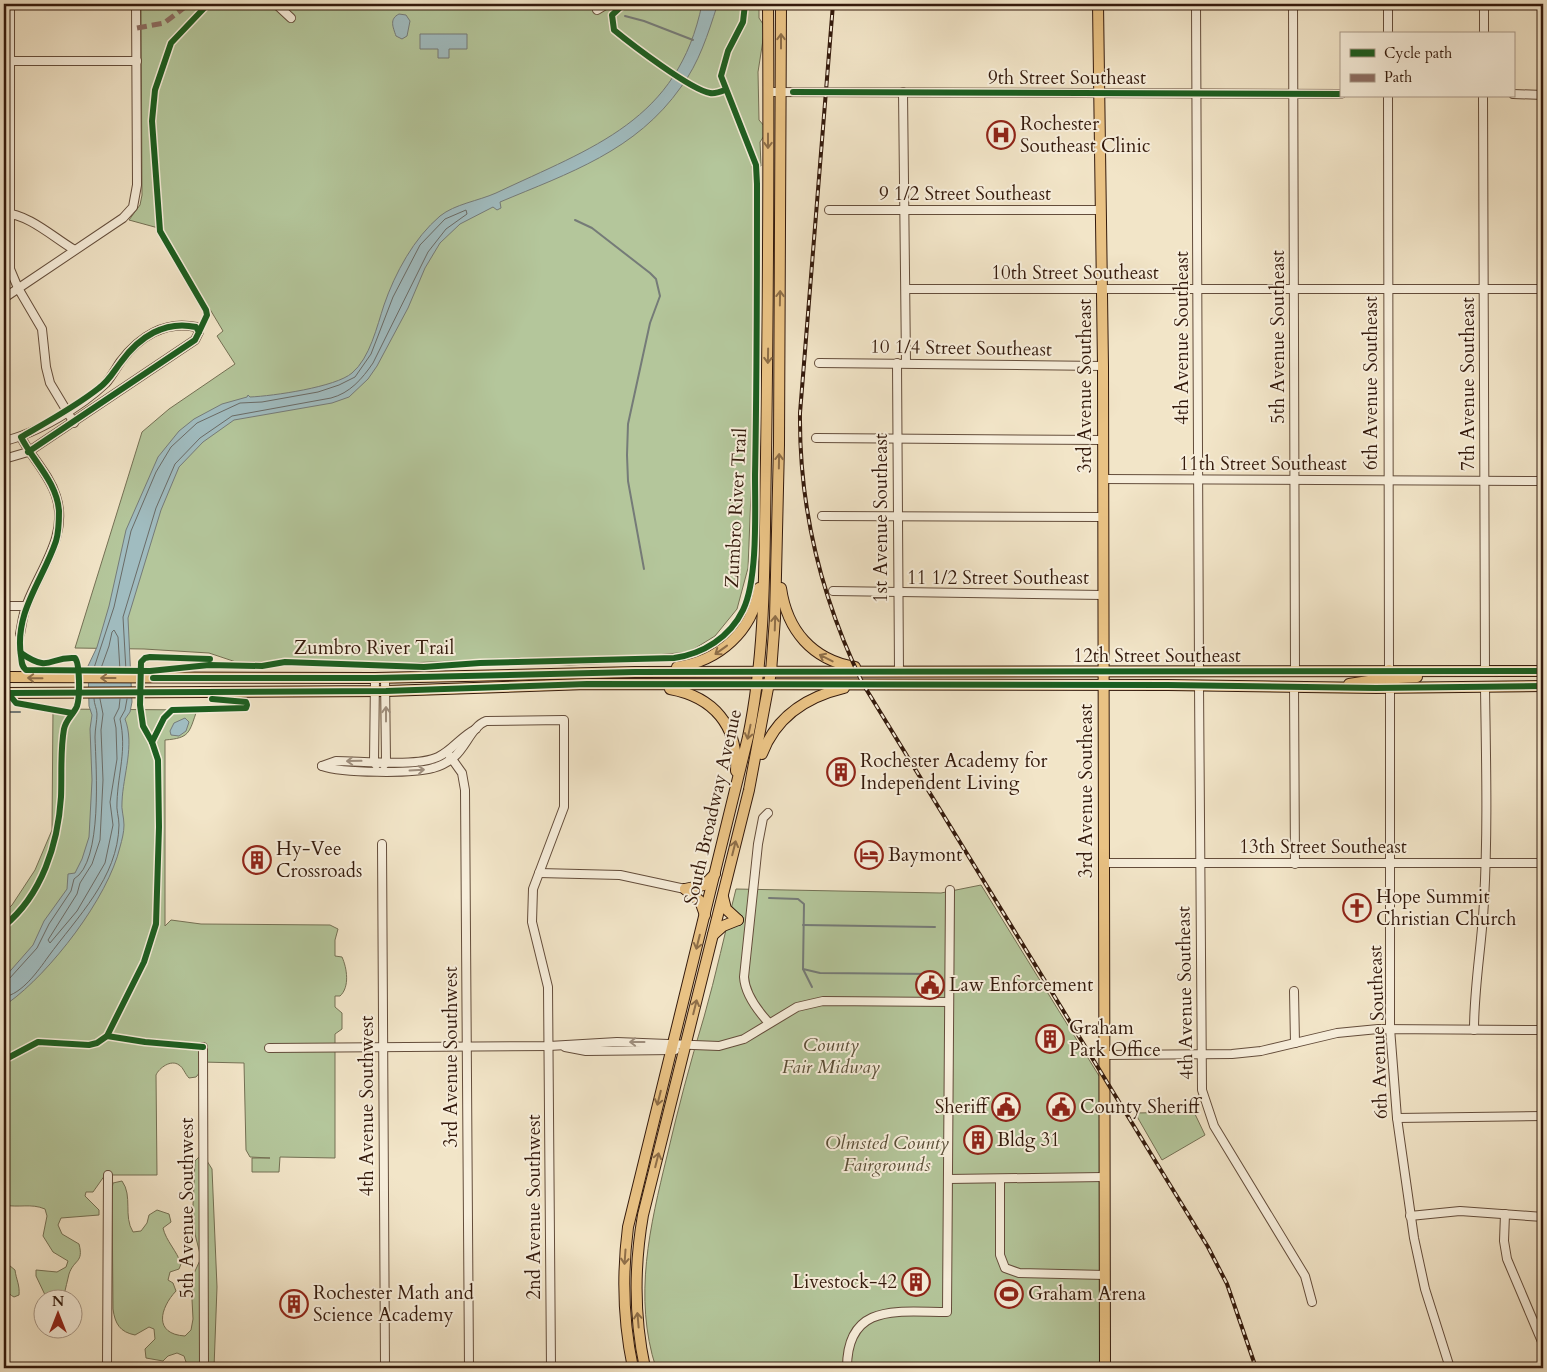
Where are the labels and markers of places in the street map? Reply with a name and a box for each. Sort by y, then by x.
place label: Rochester Southeast Clinic [1020,111,1151,159]
hospital icon: Rochester Southeast Clinic [986,120,1016,150]
place label: Rochester Academy for Independent Living [860,748,1048,796]
building icon: Rochester Academy for Independent Living [826,757,856,787]
place label: Hy-Vee Crossroads [276,836,362,884]
hotel icon: Baymont [854,840,884,870]
place label: Baymont [888,842,962,868]
building icon: Hy-Vee Crossroads [242,845,272,875]
place label: Hope Summit Christian Church [1376,884,1517,932]
church icon: Hope Summit Christian Church [1342,893,1372,923]
public building icon: Law Enforcement [915,970,945,1000]
place label: Law Enforcement [949,972,1093,998]
place label: Graham Park Office [1069,1015,1161,1063]
building icon: Graham Park Office [1035,1024,1065,1054]
public building icon: Sheriff [991,1092,1021,1122]
public building icon: County Sheriff [1046,1092,1076,1122]
place label: Sheriff [935,1094,991,1120]
place label: County Sheriff [1080,1094,1203,1120]
building icon: Bldg 31 [963,1125,993,1155]
place label: Bldg 31 [997,1127,1060,1153]
building icon: Livestock-42 [901,1267,931,1297]
place label: Livestock-42 [793,1269,897,1295]
sports icon: Graham Arena [994,1279,1024,1309]
place label: Rochester Math and Science Academy [313,1280,474,1328]
place label: Graham Arena [1028,1281,1146,1307]
building icon: Rochester Math and Science Academy [279,1289,309,1319]

